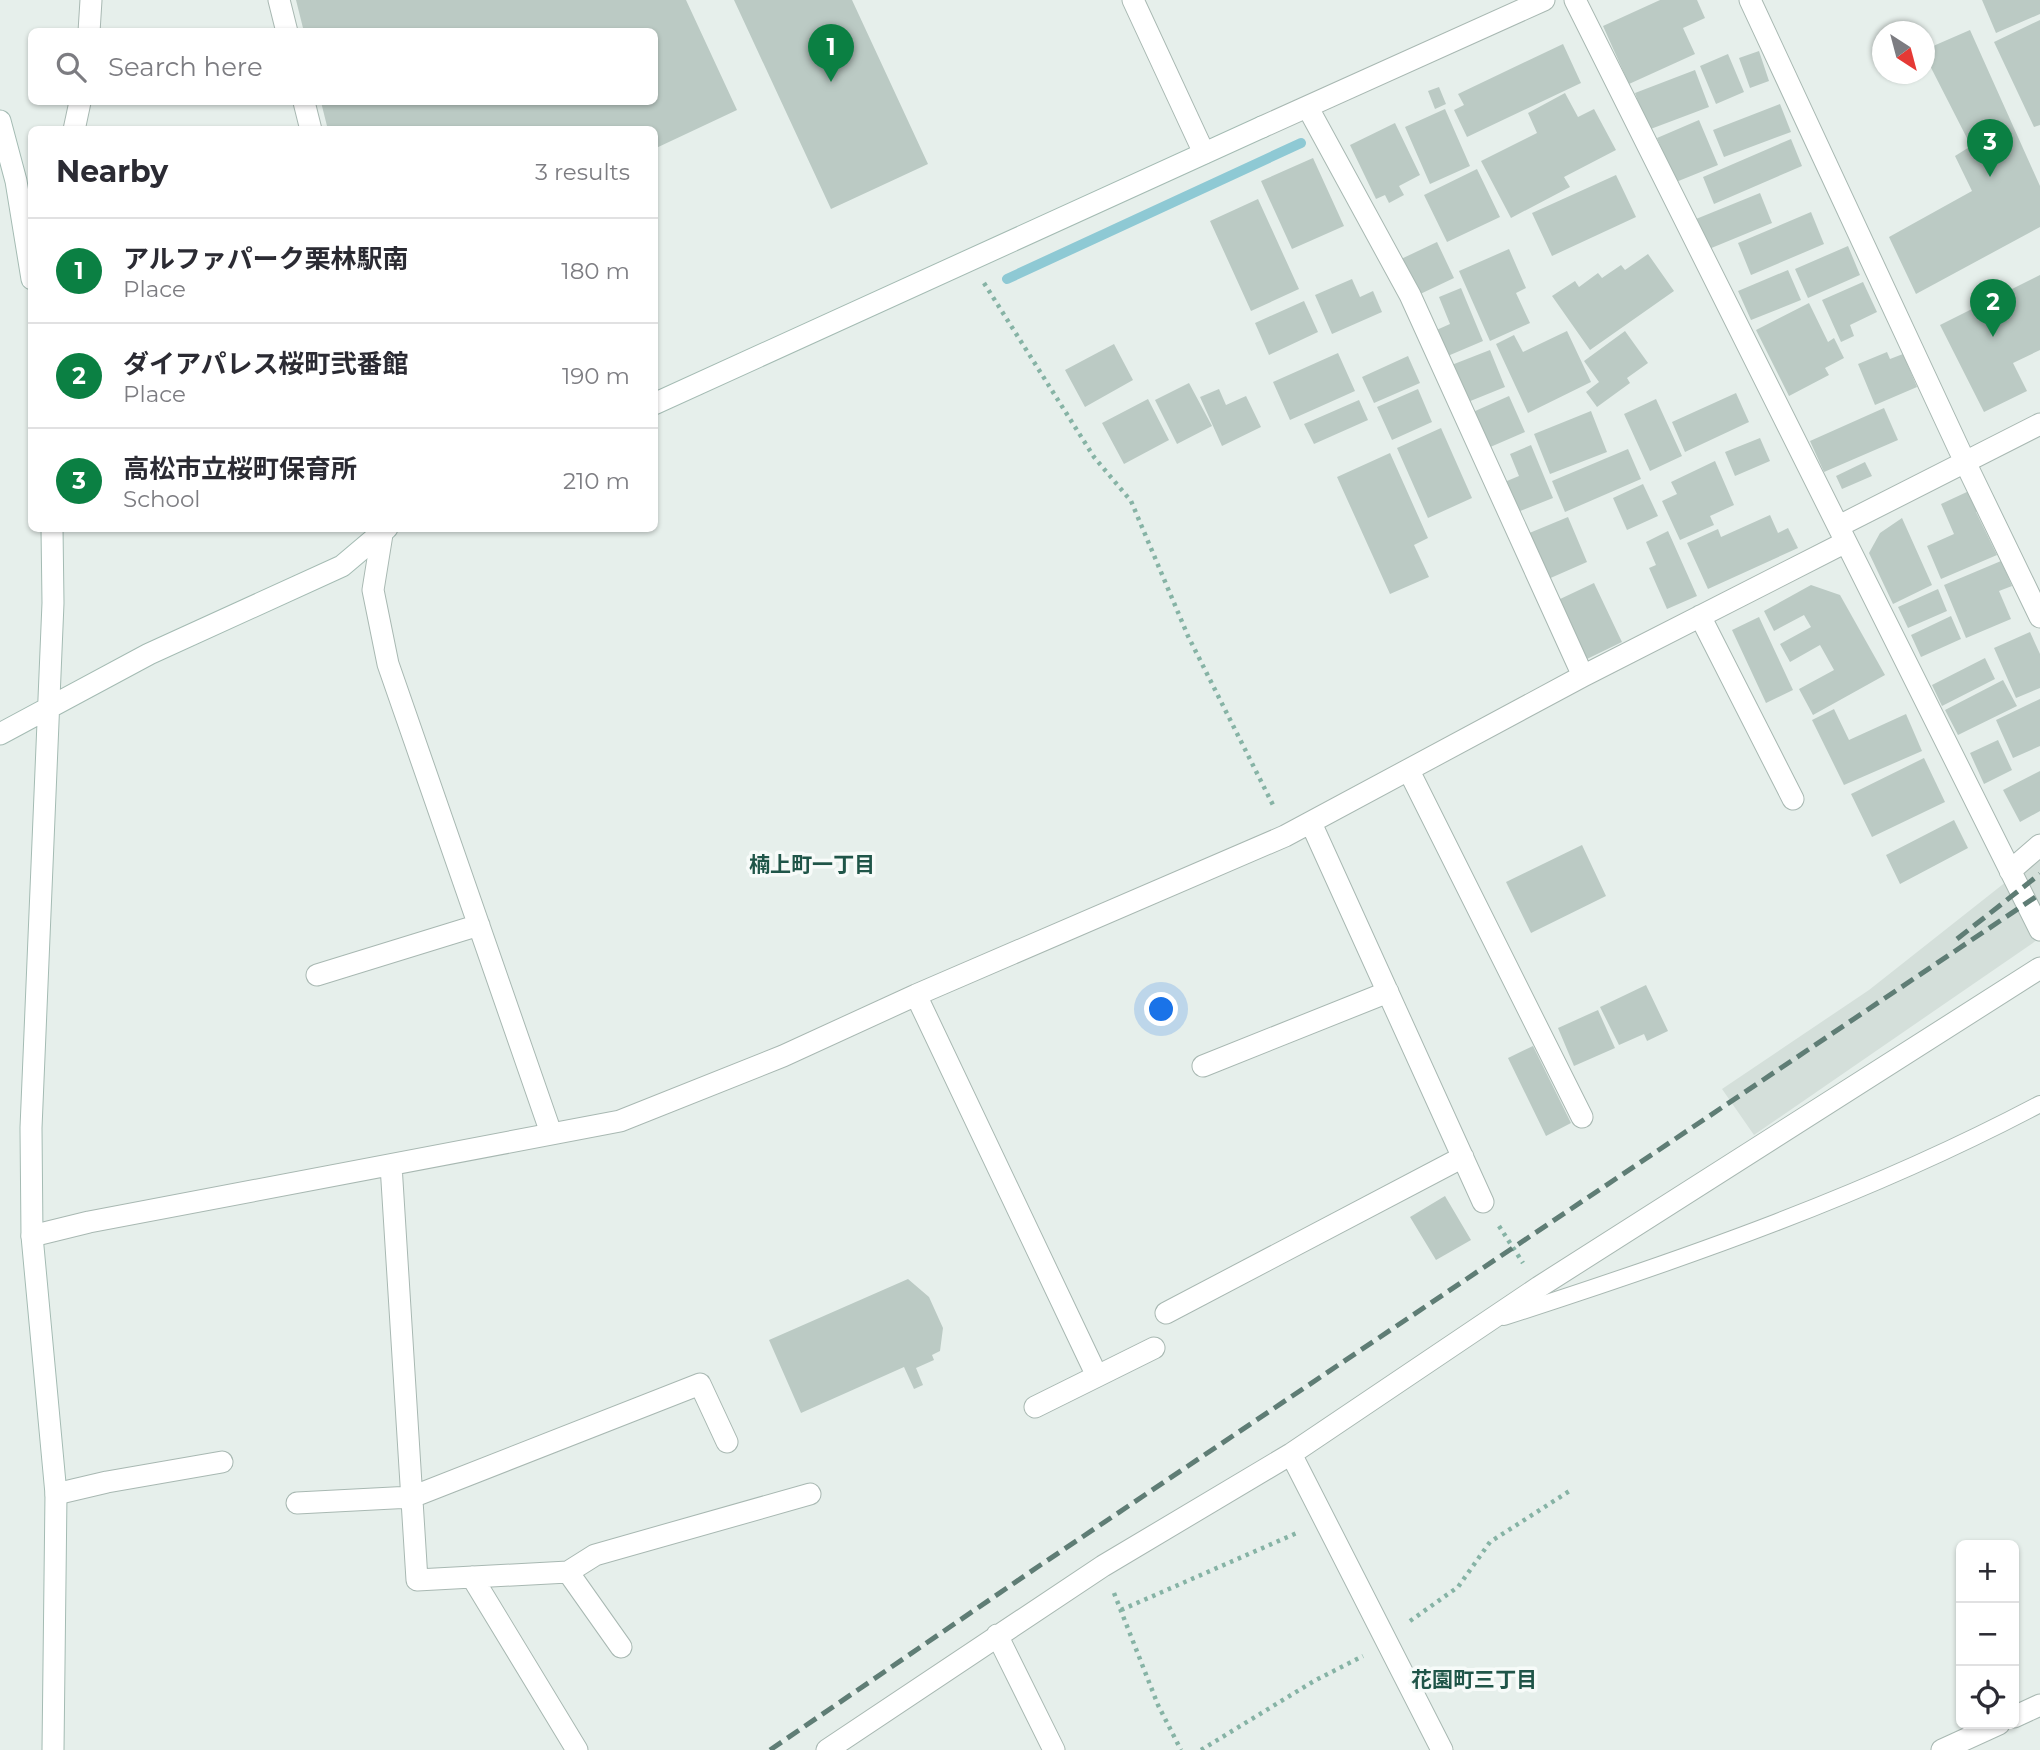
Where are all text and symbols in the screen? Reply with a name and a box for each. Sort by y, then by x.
north arrow [1872,21,1935,84]
pin: 1 [808,24,854,82]
search box [28,28,658,105]
icon: search [52,48,90,86]
text: Search here [108,51,263,83]
pin: 3 [1967,119,2013,177]
text: Nearby [56,153,168,190]
text: 3 results [535,158,630,186]
text: アルファパーク栗林駅南 [123,243,409,275]
text: 1 [74,257,84,285]
text: 180 m [561,257,630,285]
text: Place [123,275,186,303]
pin: 2 [1970,279,2016,337]
text: ダイアパレス桜町弐番館 [123,348,408,380]
text: 2 [72,362,86,390]
text: 190 m [562,362,630,390]
text: Place [123,380,186,408]
text: 高松市立桜町保育所 [123,453,357,485]
text: 3 [72,467,86,495]
text: 210 m [563,467,630,495]
text: School [123,485,201,513]
district label: 楠上町一丁目 [749,852,875,877]
your location [1144,992,1178,1026]
map controls [1956,1540,2019,1729]
button: + [1956,1540,2019,1603]
button: − [1956,1603,2019,1666]
button: locate [1956,1666,2019,1729]
district label: 花園町三丁目 [1411,1667,1537,1692]

